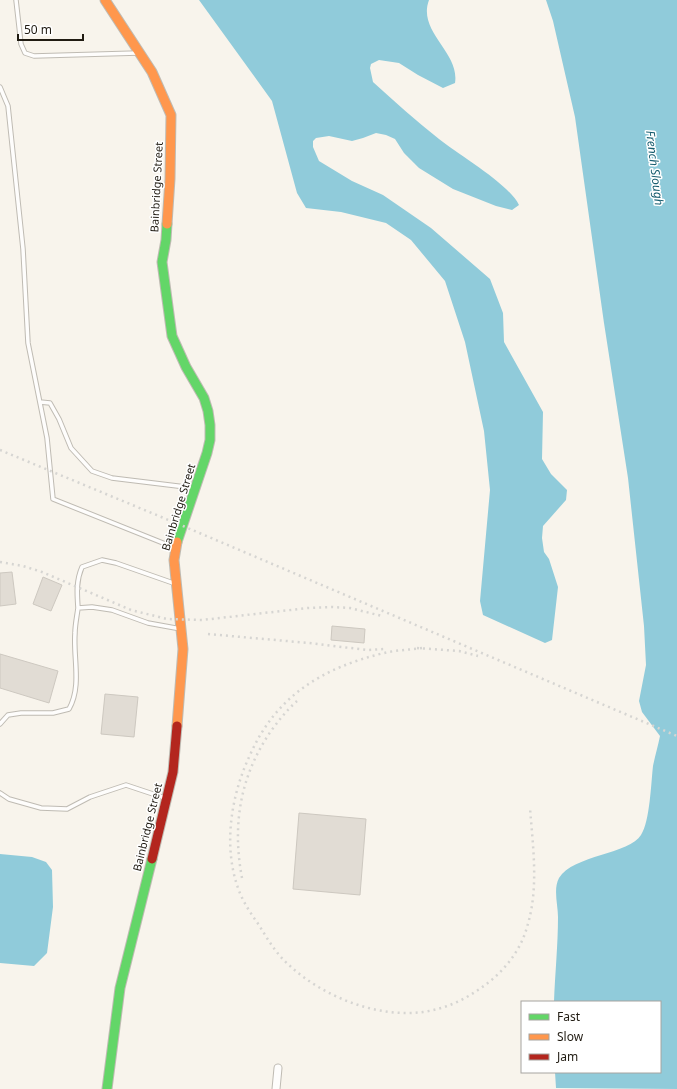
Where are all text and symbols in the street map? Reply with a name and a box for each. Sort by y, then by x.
scale bar [18,16,83,42]
text: 50 m [24,21,52,38]
water label: French Slough [642,130,668,207]
street label: Bainbridge Street [146,141,166,233]
street label: Bainbridge Street [158,462,198,552]
street label: Bainbridge Street [129,781,165,873]
legend [521,1001,661,1073]
text: Fast [557,1008,581,1025]
text: Slow [557,1028,584,1045]
text: Jam [556,1048,578,1065]

